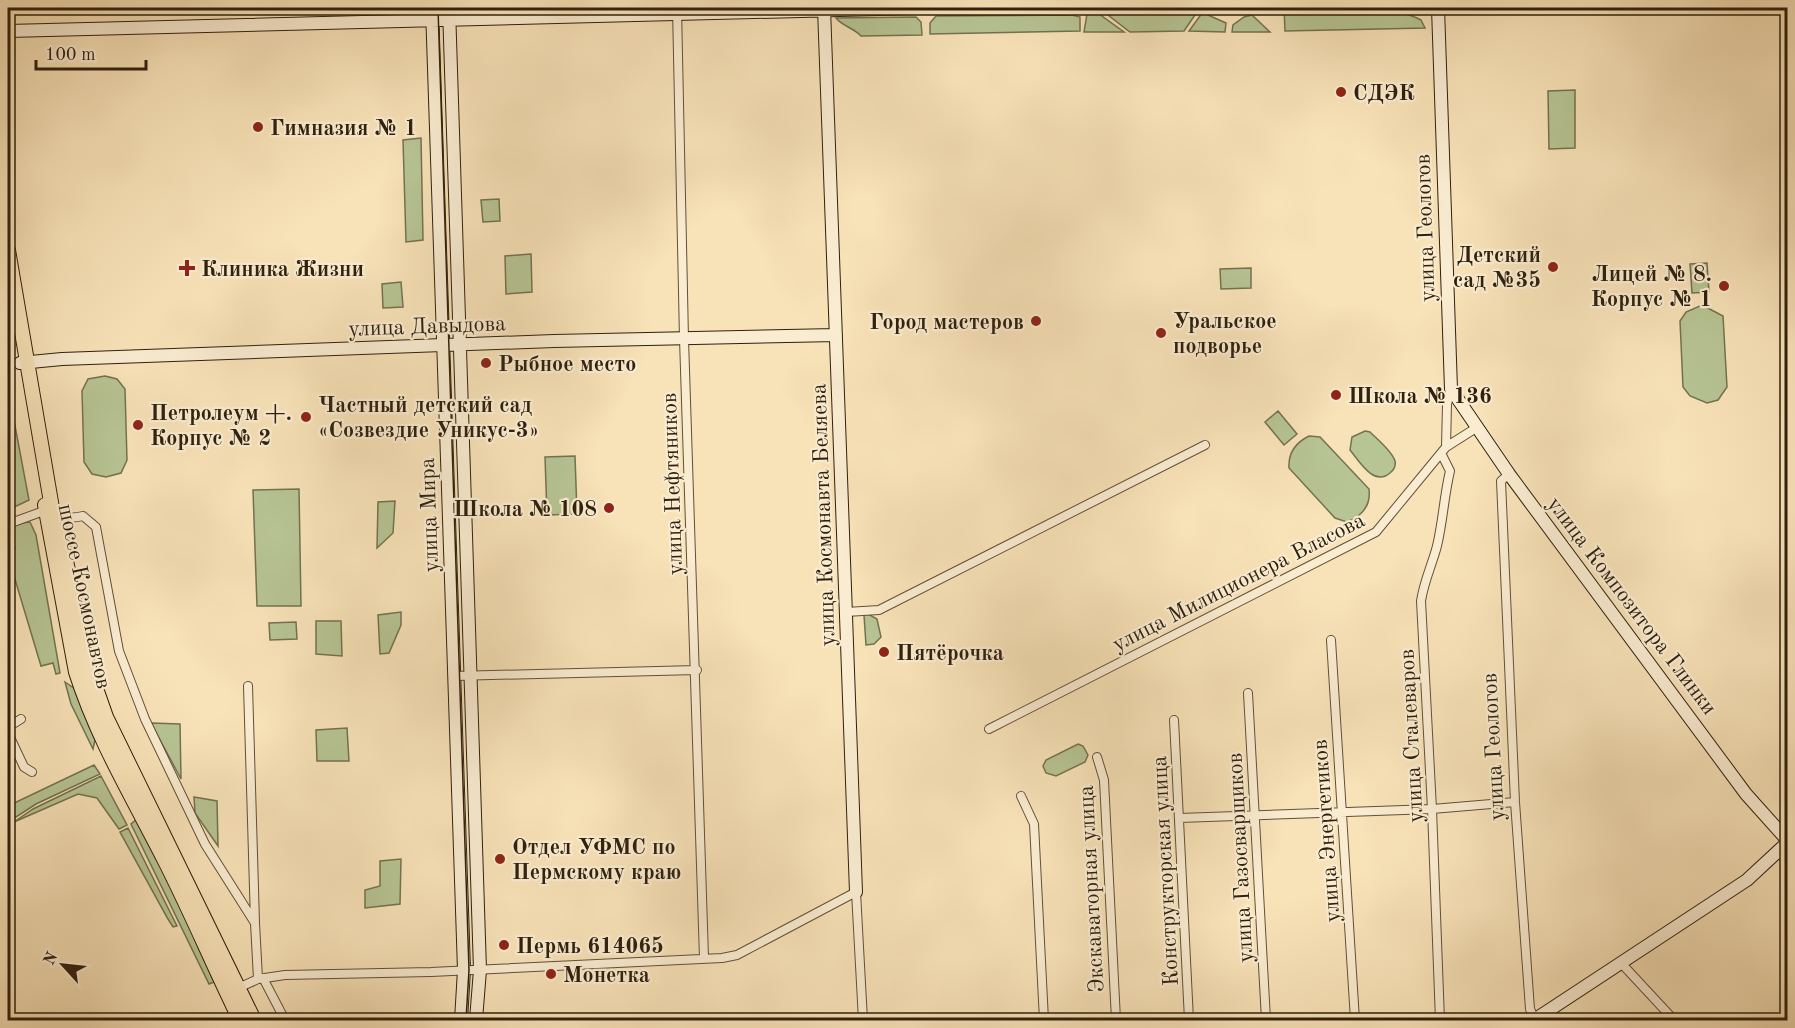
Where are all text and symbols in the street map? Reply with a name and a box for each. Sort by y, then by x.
scale bar [36,33,146,71]
text: 100 m [45,46,96,64]
place label: СДЭК [1353,83,1415,105]
marker: СДЭК [1334,85,1348,99]
place label: Гимназия № 1 [270,118,417,140]
marker: Гимназия № 1 [251,120,265,134]
street label: улица Геологов [1412,154,1440,302]
place label: Детский сад №35 [1453,245,1541,292]
marker: Клиника Жизни [178,259,196,277]
place label: Клиника Жизни [201,259,364,281]
marker: Детский сад №35 [1546,260,1560,274]
place label: Лицей № 8. Корпус № 1 [1591,264,1712,311]
marker: Лицей № 8. Корпус № 1 [1717,279,1731,293]
place label: Уральское подворье [1173,311,1277,358]
place label: Город мастеров [869,312,1024,334]
street label: улица Давыдова [348,313,506,341]
marker: Город мастеров [1029,314,1043,328]
marker: Уральское подворье [1154,326,1168,340]
place label: Рыбное место [498,354,636,376]
marker: Рыбное место [479,356,493,370]
street label: улица Космонавта Беляева [808,383,840,647]
place label: Школа № 136 [1348,386,1492,408]
marker: Школа № 136 [1329,388,1343,402]
street label: улица Нефтяников [659,392,687,576]
place label: Частный детский сад «Созвездие Уникус-3» [318,395,539,442]
place label: Петролеум +. Корпус № 2 [150,403,292,450]
marker: Частный детский сад «Созвездие Уникус-3» [299,410,313,424]
marker: Петролеум +. Корпус № 2 [131,418,145,432]
street label: улица Мира [417,457,443,573]
street label: улица Композитора Глинки [1543,493,1720,719]
place label: Школа № 108 [453,499,597,521]
marker: Школа № 108 [602,501,616,515]
street label: шоссе Космонавтов [54,502,114,691]
street label: улица Милиционера Власова [1109,509,1369,656]
place label: Пятёрочка [896,643,1004,665]
marker: Пятёрочка [877,645,891,659]
street label: улица Сталеваров [1396,648,1428,823]
street label: улица Геологов [1479,672,1509,821]
street label: улица Энергетиков [1310,739,1344,923]
street label: улица Газосварщиков [1225,752,1257,963]
street label: Конструкторская улица [1149,755,1183,987]
street label: Экскаваторная улица [1076,785,1108,993]
place label: Отдел УФМС по Пермскому краю [512,837,681,884]
marker: Отдел УФМС по Пермскому краю [493,852,507,866]
north arrow [33,935,93,995]
place label: Пермь 614065 [516,936,664,958]
marker: Пермь 614065 [497,938,511,952]
text: N [42,949,62,968]
place label: Монетка [563,965,650,987]
marker: Монетка [544,967,558,981]

